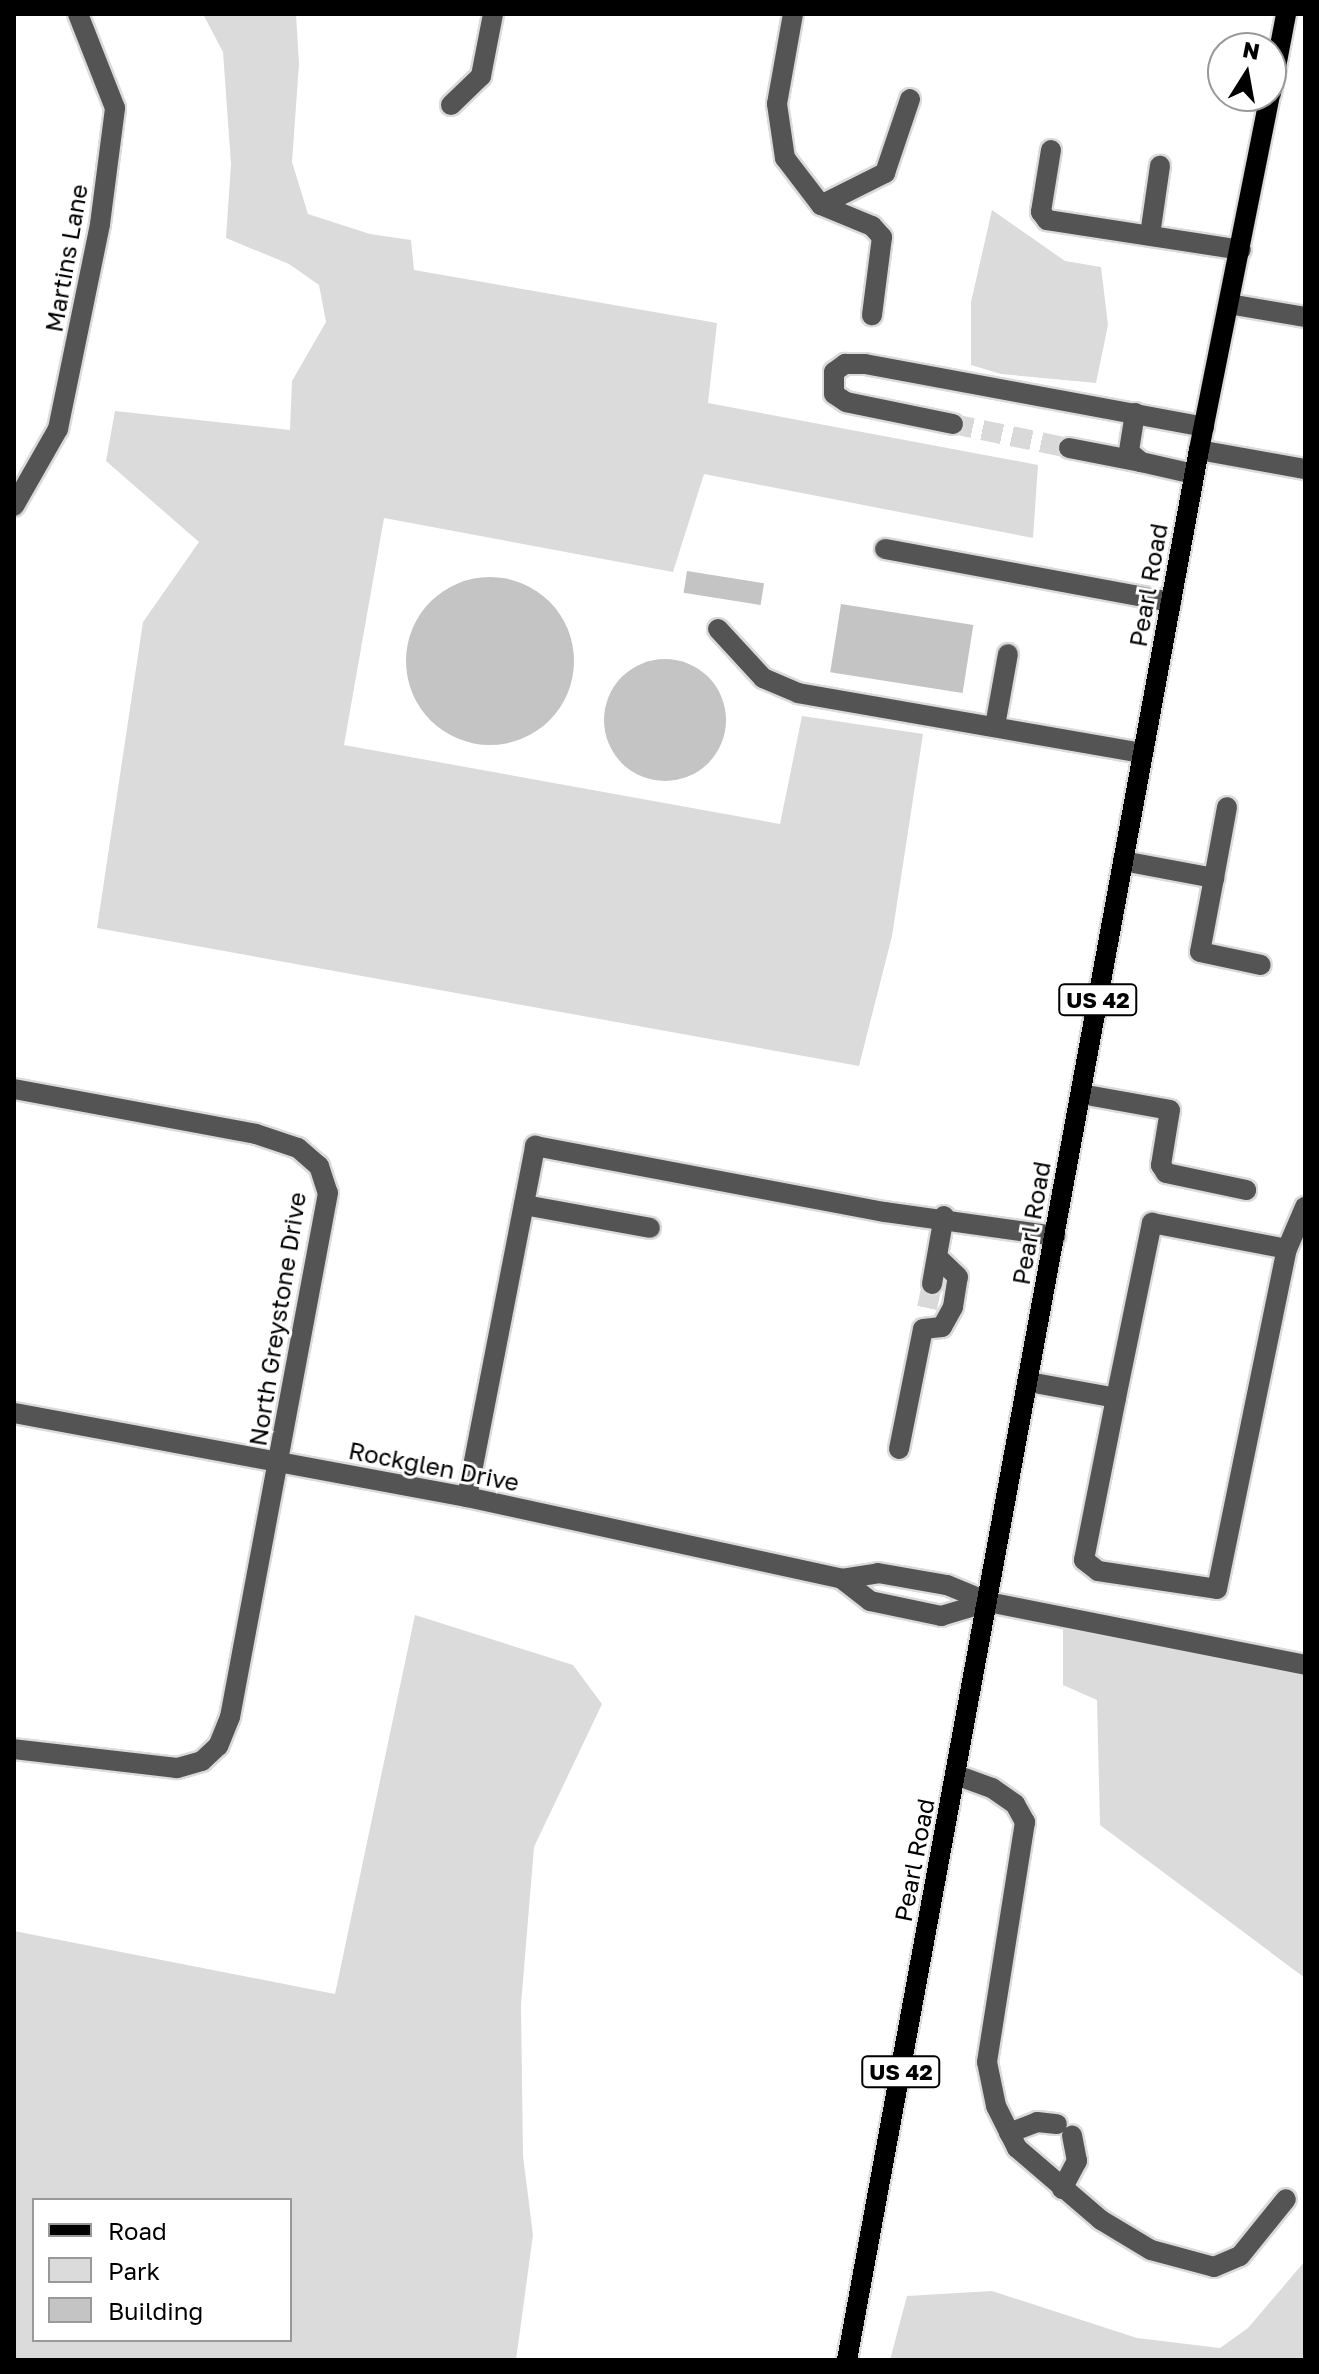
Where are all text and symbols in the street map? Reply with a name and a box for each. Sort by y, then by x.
north arrow [1207,32,1287,112]
text: N [1240,35,1262,65]
street label: Martins Lane [39,182,93,334]
street label: Pearl Road [1123,521,1173,649]
road number: US 42 [1058,982,1138,1018]
street label: Pearl Road [1006,1159,1056,1287]
street label: North Greystone Drive [243,1190,311,1448]
street label: Rockglen Drive [346,1435,522,1497]
street label: Pearl Road [888,1796,940,1924]
road number: US 42 [861,2054,941,2090]
legend [32,2198,292,2342]
text: Road [108,2216,167,2245]
text: Park [108,2256,160,2285]
text: Building [108,2296,203,2325]

